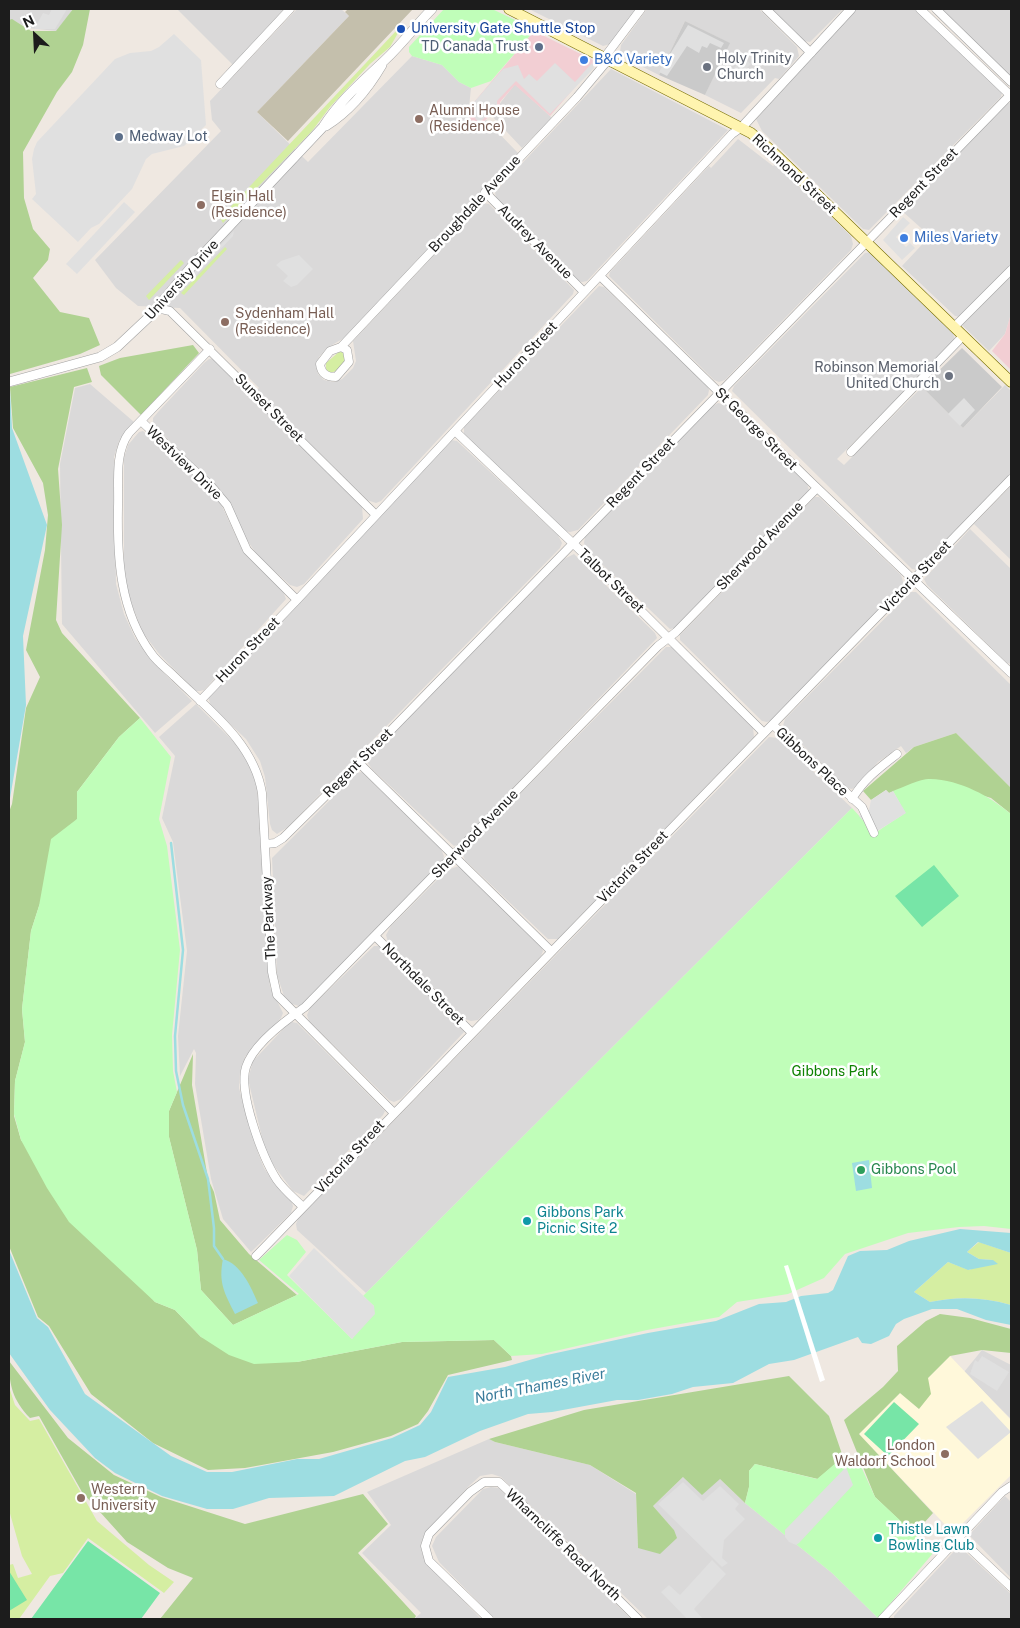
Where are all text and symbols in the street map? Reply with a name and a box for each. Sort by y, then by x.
north arrow [10,10,60,60]
text: N [20,12,37,31]
place label: University Gate Shuttle Stop [411,21,595,37]
marker: University Gate Shuttle Stop [395,23,407,35]
place label: TD Canada Trust [421,39,529,55]
marker: TD Canada Trust [533,41,545,53]
place label: Holy Trinity Church [717,51,792,84]
place label: B&C Variety [594,52,672,68]
marker: B&C Variety [578,54,590,66]
marker: Holy Trinity Church [701,61,713,73]
place label: Alumni House (Residence) [429,103,520,136]
marker: Alumni House (Residence) [413,113,425,125]
place label: Medway Lot [129,129,208,145]
marker: Medway Lot [113,131,125,143]
street label: Richmond Street [748,131,840,217]
street label: Regent Street [886,144,962,222]
street label: Broughdale Avenue [426,152,524,256]
place label: Elgin Hall (Residence) [211,189,287,222]
marker: Elgin Hall (Residence) [195,199,207,211]
street label: Audrey Avenue [494,201,576,283]
place label: Miles Variety [914,230,998,246]
marker: Miles Variety [898,232,910,244]
street label: University Drive [142,236,222,324]
place label: Sydenham Hall (Residence) [235,306,334,338]
marker: Sydenham Hall (Residence) [219,316,231,328]
street label: Huron Street [491,318,561,392]
place label: Robinson Memorial United Church [814,360,939,392]
street label: Sunset Street [231,370,307,446]
marker: Robinson Memorial United Church [943,370,955,382]
street label: St George Street [711,384,801,474]
street label: Westview Drive [143,423,225,503]
street label: Regent Street [603,434,679,512]
street label: Sherwood Avenue [713,498,807,594]
street label: Victoria Street [877,537,955,617]
street label: Talbot Street [575,545,647,617]
street label: Huron Street [213,614,283,686]
street label: Gibbons Place [772,724,852,800]
street label: Regent Street [320,725,396,801]
street label: Sherwood Avenue [428,786,522,882]
street label: Victoria Street [594,827,672,907]
street label: The Parkway [258,876,280,960]
street label: Northdale Street [378,939,468,1029]
park label: Gibbons Park [792,1064,878,1080]
street label: Victoria Street [312,1117,388,1197]
place label: Gibbons Pool [871,1162,957,1178]
marker: Gibbons Pool [855,1164,867,1176]
place label: Gibbons Park Picnic Site 2 [537,1205,624,1238]
marker: Gibbons Park Picnic Site 2 [521,1215,533,1227]
water label: North Thames River [473,1364,607,1408]
place label: London Waldorf School [835,1438,935,1470]
marker: London Waldorf School [939,1448,951,1460]
place label: Western University [91,1482,156,1514]
street label: Wharncliffe Road North [502,1486,624,1604]
marker: Western University [75,1492,87,1504]
place label: Thistle Lawn Bowling Club [888,1522,974,1554]
marker: Thistle Lawn Bowling Club [872,1532,884,1544]

